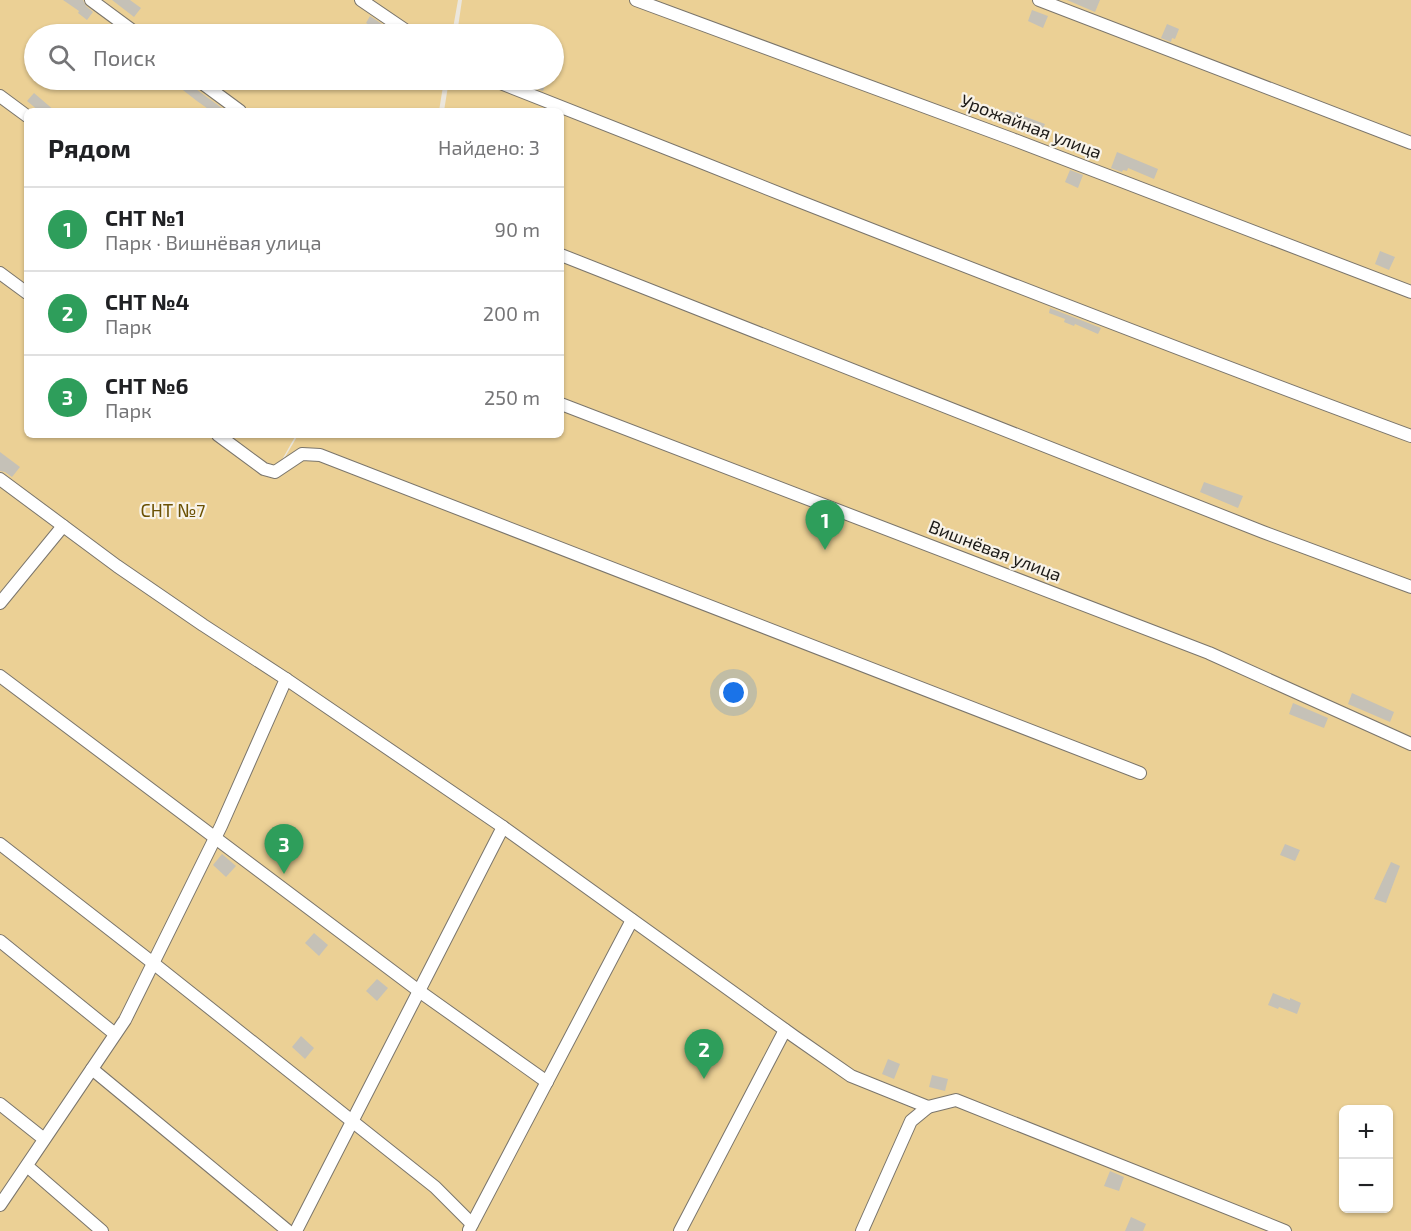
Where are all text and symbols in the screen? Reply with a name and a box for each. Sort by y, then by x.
search box [24,24,564,90]
icon: search [45,41,78,74]
text: Поиск [93,44,156,70]
street label: Урожайная улица [958,89,1105,163]
text: Рядом [48,132,131,163]
text: Найдено: 3 [438,135,540,159]
text: СНТ №1 [105,204,185,230]
text: 1 [63,217,72,241]
text: 90 m [495,217,540,241]
text: Парк · Вишнёвая улица [105,230,321,254]
text: СНТ №4 [105,288,190,314]
text: 2 [62,301,73,325]
text: 200 m [483,301,540,325]
text: Парк [105,314,152,338]
text: СНТ №6 [105,372,189,398]
text: 3 [62,385,73,409]
text: 250 m [484,385,540,409]
text: Парк [105,398,152,422]
park label: СНТ №7 [140,499,206,521]
pin: 1 [806,500,844,550]
street label: Вишнёвая улица [926,515,1065,585]
your location [719,678,748,707]
pin: 3 [264,824,304,874]
pin: 2 [684,1030,724,1079]
map controls [1339,1105,1393,1213]
button: + [1339,1105,1393,1159]
button: − [1339,1159,1393,1213]

